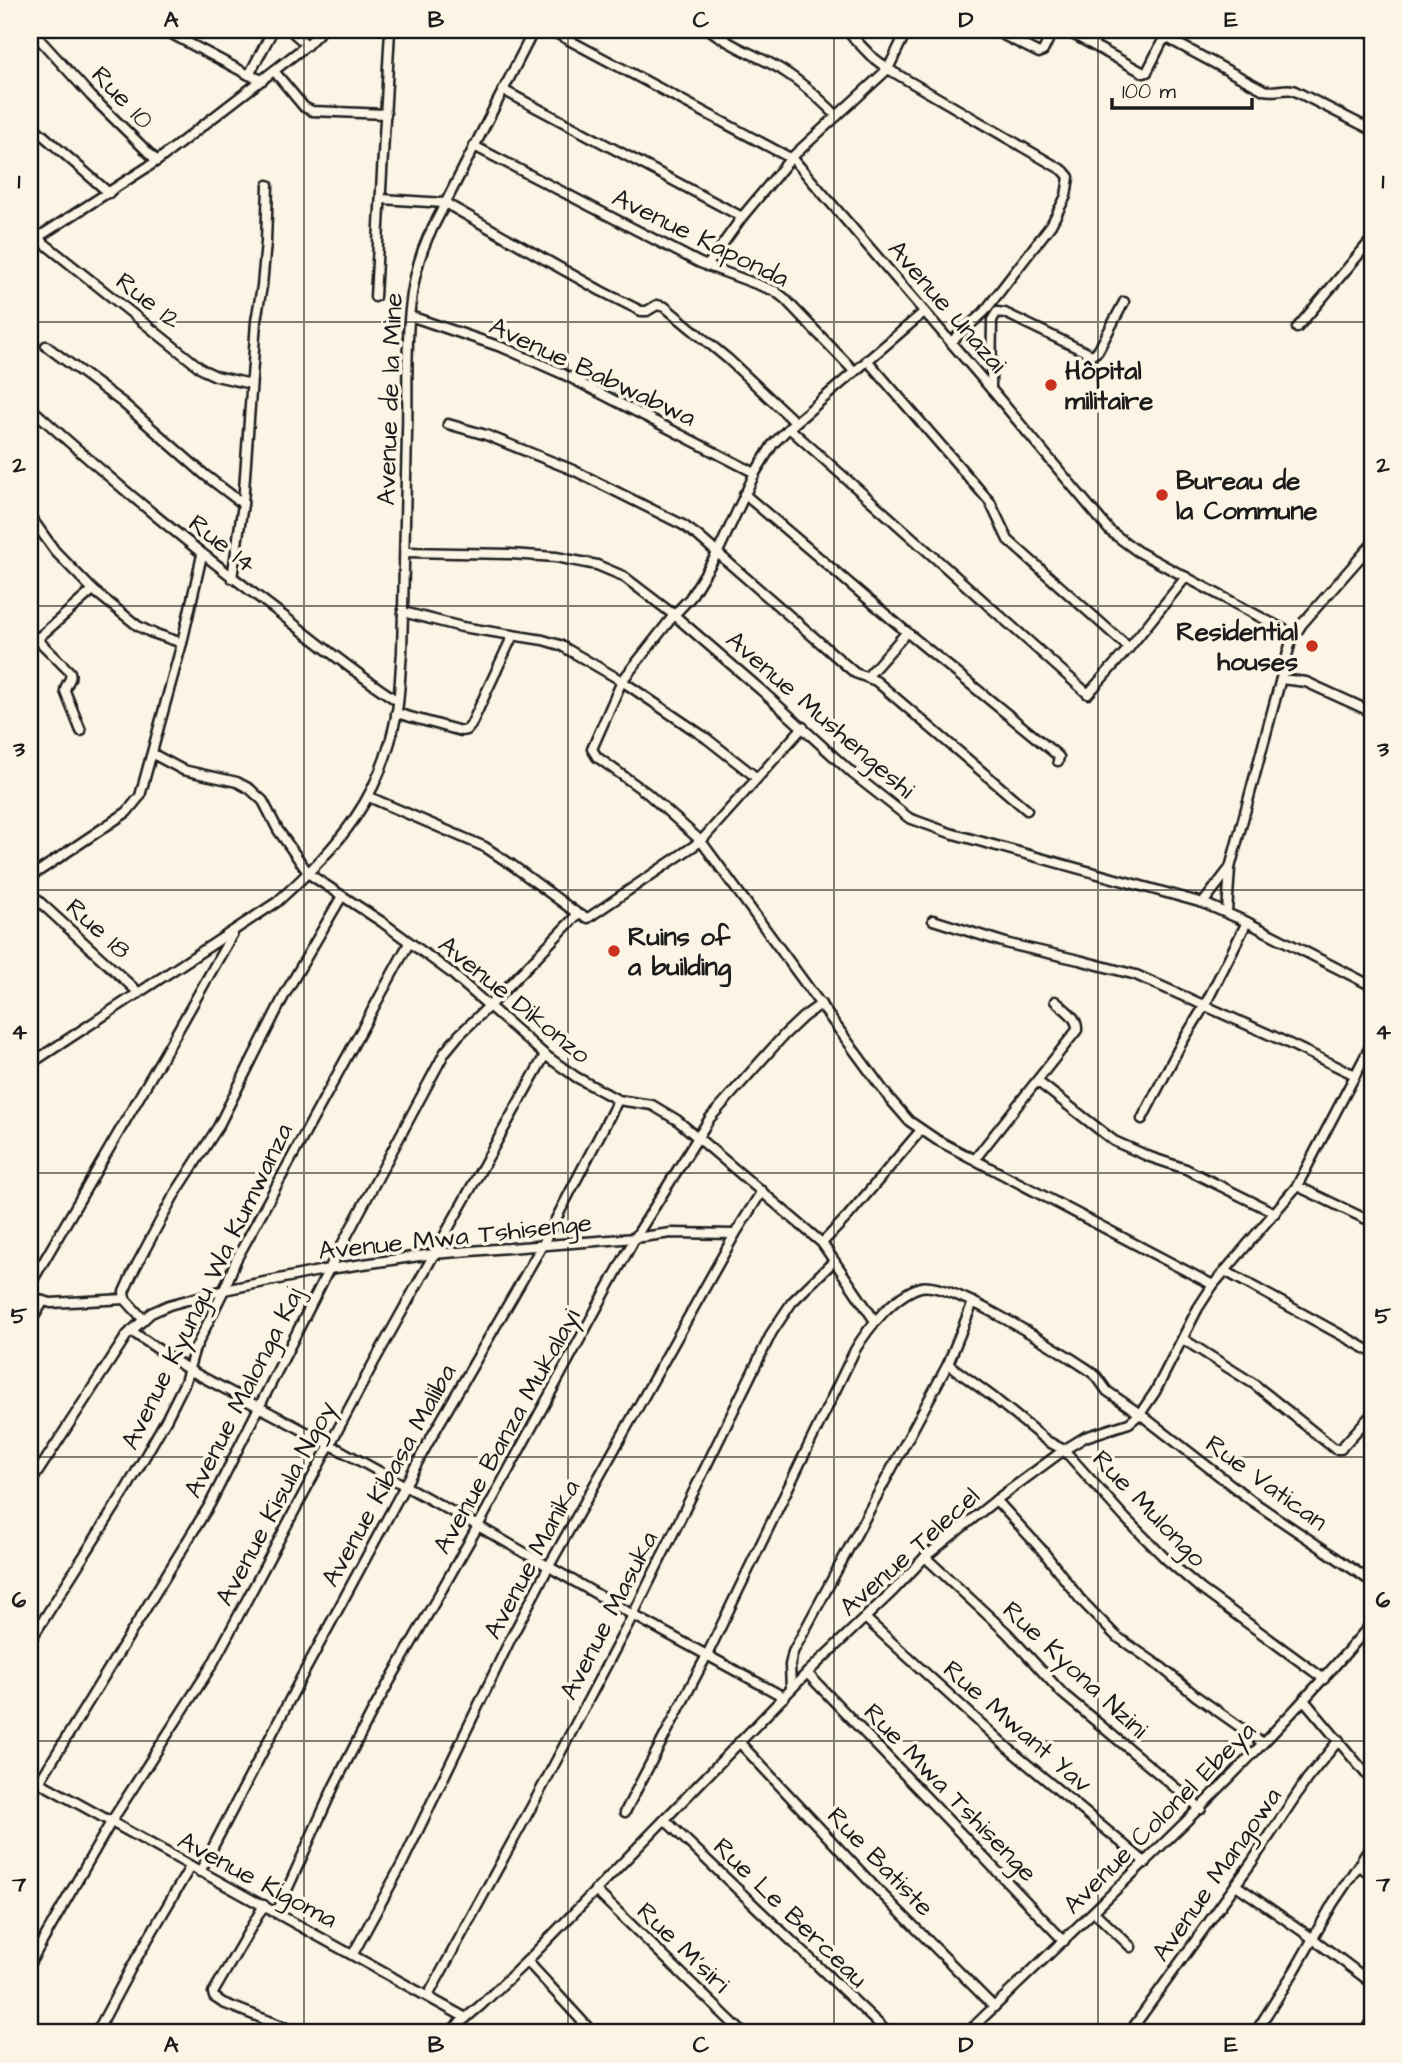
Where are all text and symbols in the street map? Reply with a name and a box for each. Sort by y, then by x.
text: A [164,4,179,36]
text: B [428,4,445,36]
text: C [693,4,710,36]
text: D [959,4,974,36]
text: E [1224,4,1238,36]
street label: Rue 10 [83,58,162,138]
scale bar [1112,66,1252,110]
text: 100 m [1122,77,1177,106]
text: 1 [18,165,21,197]
text: 1 [1382,165,1385,197]
street label: Avenue Kaponda [606,180,795,296]
street label: Avenue Unazai [879,232,1015,381]
street label: Rue 12 [108,264,189,338]
street label: Avenue de la Mine [368,292,412,506]
street label: Avenue Babwabwa [483,308,702,436]
place label: Hôpital militaire [1065,353,1153,419]
marker: Hôpital militaire [1043,377,1059,393]
text: 2 [11,449,26,481]
text: 2 [1375,449,1390,481]
place label: Bureau de la Commune [1176,463,1318,529]
marker: Bureau de la Commune [1154,487,1170,503]
street label: Rue 14 [181,506,264,582]
place label: Residential houses [1176,614,1298,680]
street label: Avenue Mushengeshi [717,622,923,809]
marker: Residential houses [1304,638,1320,654]
text: 3 [12,733,25,765]
text: 3 [1376,733,1389,765]
street label: Rue 18 [58,890,139,968]
place label: Ruins of a building [627,919,732,988]
street label: Avenue Dikonzo [430,927,599,1073]
marker: Ruins of a building [606,943,622,959]
text: 4 [11,1016,27,1048]
text: 4 [1375,1016,1391,1048]
street label: Avenue Kyungu Wa Kumwanza [112,1117,304,1456]
street label: Avenue Mwa Tshisenge [317,1205,594,1271]
street label: Avenue Malonga Kaj [175,1281,315,1505]
text: 5 [11,1300,28,1332]
text: 5 [1375,1300,1392,1332]
street label: Avenue Banza Mukalayi [424,1302,591,1562]
street label: Avenue Kibasa Maliba [313,1358,465,1593]
street label: Avenue Kisula Ngoy [207,1395,347,1613]
street label: Rue Vatican [1198,1426,1335,1539]
street label: Rue Mulongo [1083,1442,1215,1577]
street label: Avenue Manika [475,1473,589,1646]
street label: Avenue Telecel [832,1479,988,1625]
street label: Avenue Masuka [551,1525,667,1706]
text: 6 [12,1584,27,1616]
text: 6 [1376,1584,1391,1616]
street label: Rue Kyona Nzini [993,1593,1156,1748]
street label: Rue Mwant Yav [935,1652,1100,1802]
street label: Rue Mwa Tshisenge [854,1695,1045,1891]
street label: Avenue Colonel Ebeya [1055,1713,1266,1924]
street label: Avenue Mangowa [1143,1780,1292,1970]
street label: Rue Batiste [819,1799,942,1925]
street label: Avenue Kigoma [170,1823,344,1939]
street label: Rue Le Berceau [705,1829,876,1996]
text: 7 [11,1868,27,1900]
text: 7 [1375,1868,1391,1900]
street label: Rue M'siri [629,1894,738,2001]
text: A [164,2029,179,2061]
text: B [428,2029,445,2061]
text: C [693,2029,710,2061]
text: D [959,2029,974,2061]
text: E [1224,2029,1238,2061]

